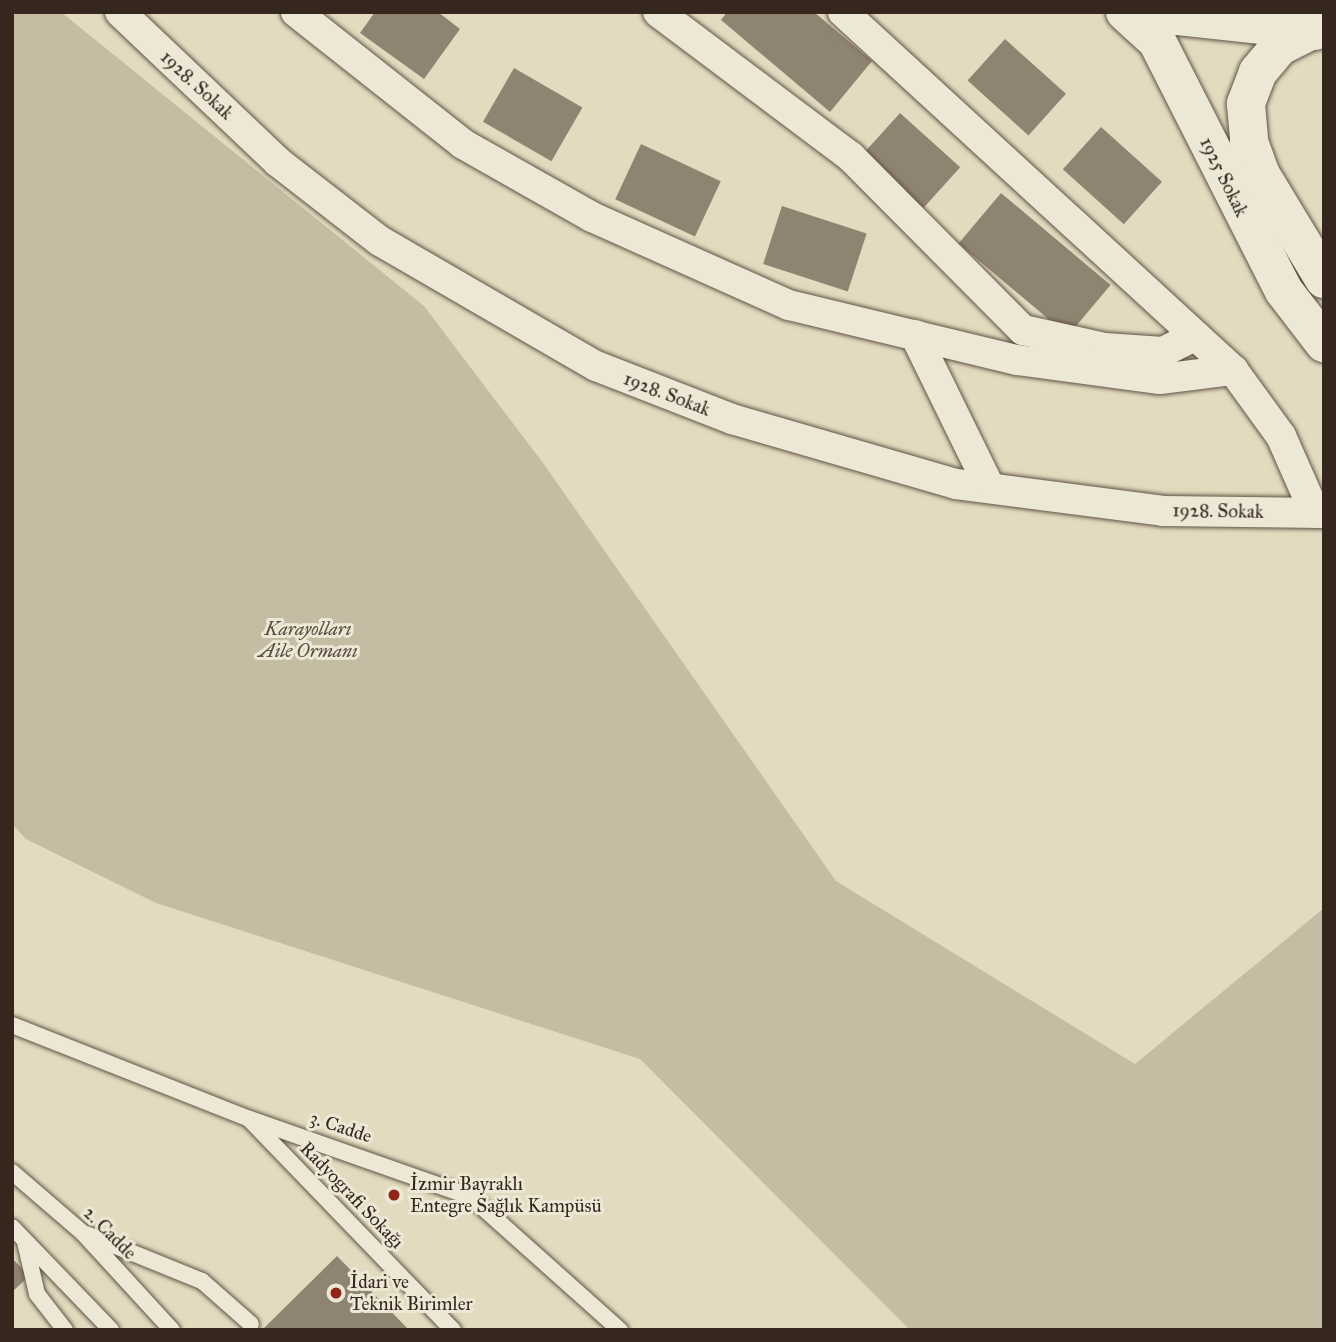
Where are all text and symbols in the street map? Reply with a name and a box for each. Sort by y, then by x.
street label: 1928. Sokak [156,46,238,124]
street label: 1925 Sokak [1195,133,1253,221]
street label: 1928. Sokak [620,367,714,421]
street label: 1928. Sokak [1172,499,1264,523]
park label: Karayolları Aile Ormanı [258,618,358,662]
street label: 3. Cadde [307,1106,375,1148]
street label: Radyografi Sokağı [295,1137,409,1253]
place label: İzmir Bayraklı Entegre Sağlık Kampüsü [410,1173,602,1217]
marker: İzmir Bayraklı Entegre Sağlık Kampüsü [384,1185,404,1205]
street label: 2. Cadde [79,1202,141,1264]
place label: İdari ve Teknik Birimler [350,1271,473,1315]
marker: İdari ve Teknik Birimler [328,1285,344,1301]

